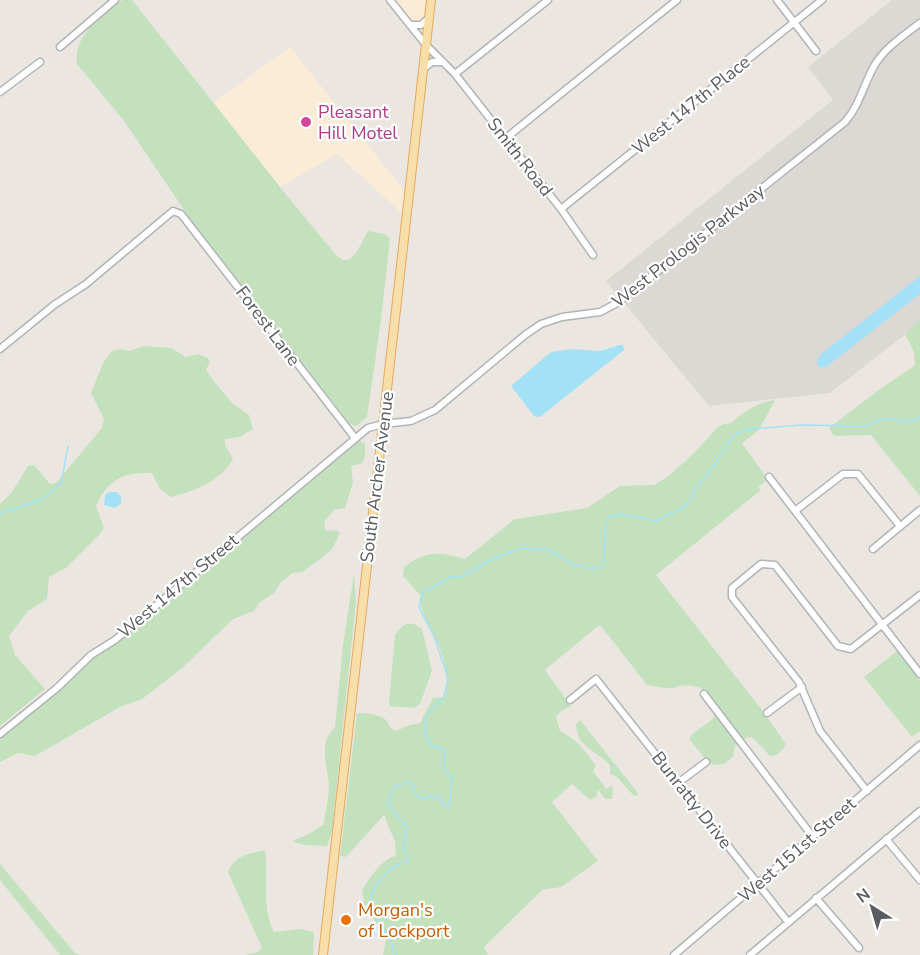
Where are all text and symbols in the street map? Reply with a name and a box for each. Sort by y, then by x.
street label: West 147th Place [627,50,755,160]
place label: Pleasant Hill Motel [318,100,398,145]
street label: Smith Road [482,113,558,201]
marker: Pleasant Hill Motel [299,115,313,129]
street label: West Prologis Parkway [607,178,770,313]
street label: Forest Lane [230,281,306,371]
street label: South Archer Avenue [355,390,399,564]
street label: West 147th Street [113,528,244,644]
street label: Bunratty Drive [646,746,738,854]
street label: West 151st Street [733,792,862,908]
north arrow [842,877,902,937]
text: N [852,883,875,908]
place label: Morgan's of Lockport [358,898,450,943]
marker: Morgan's of Lockport [339,913,353,927]

